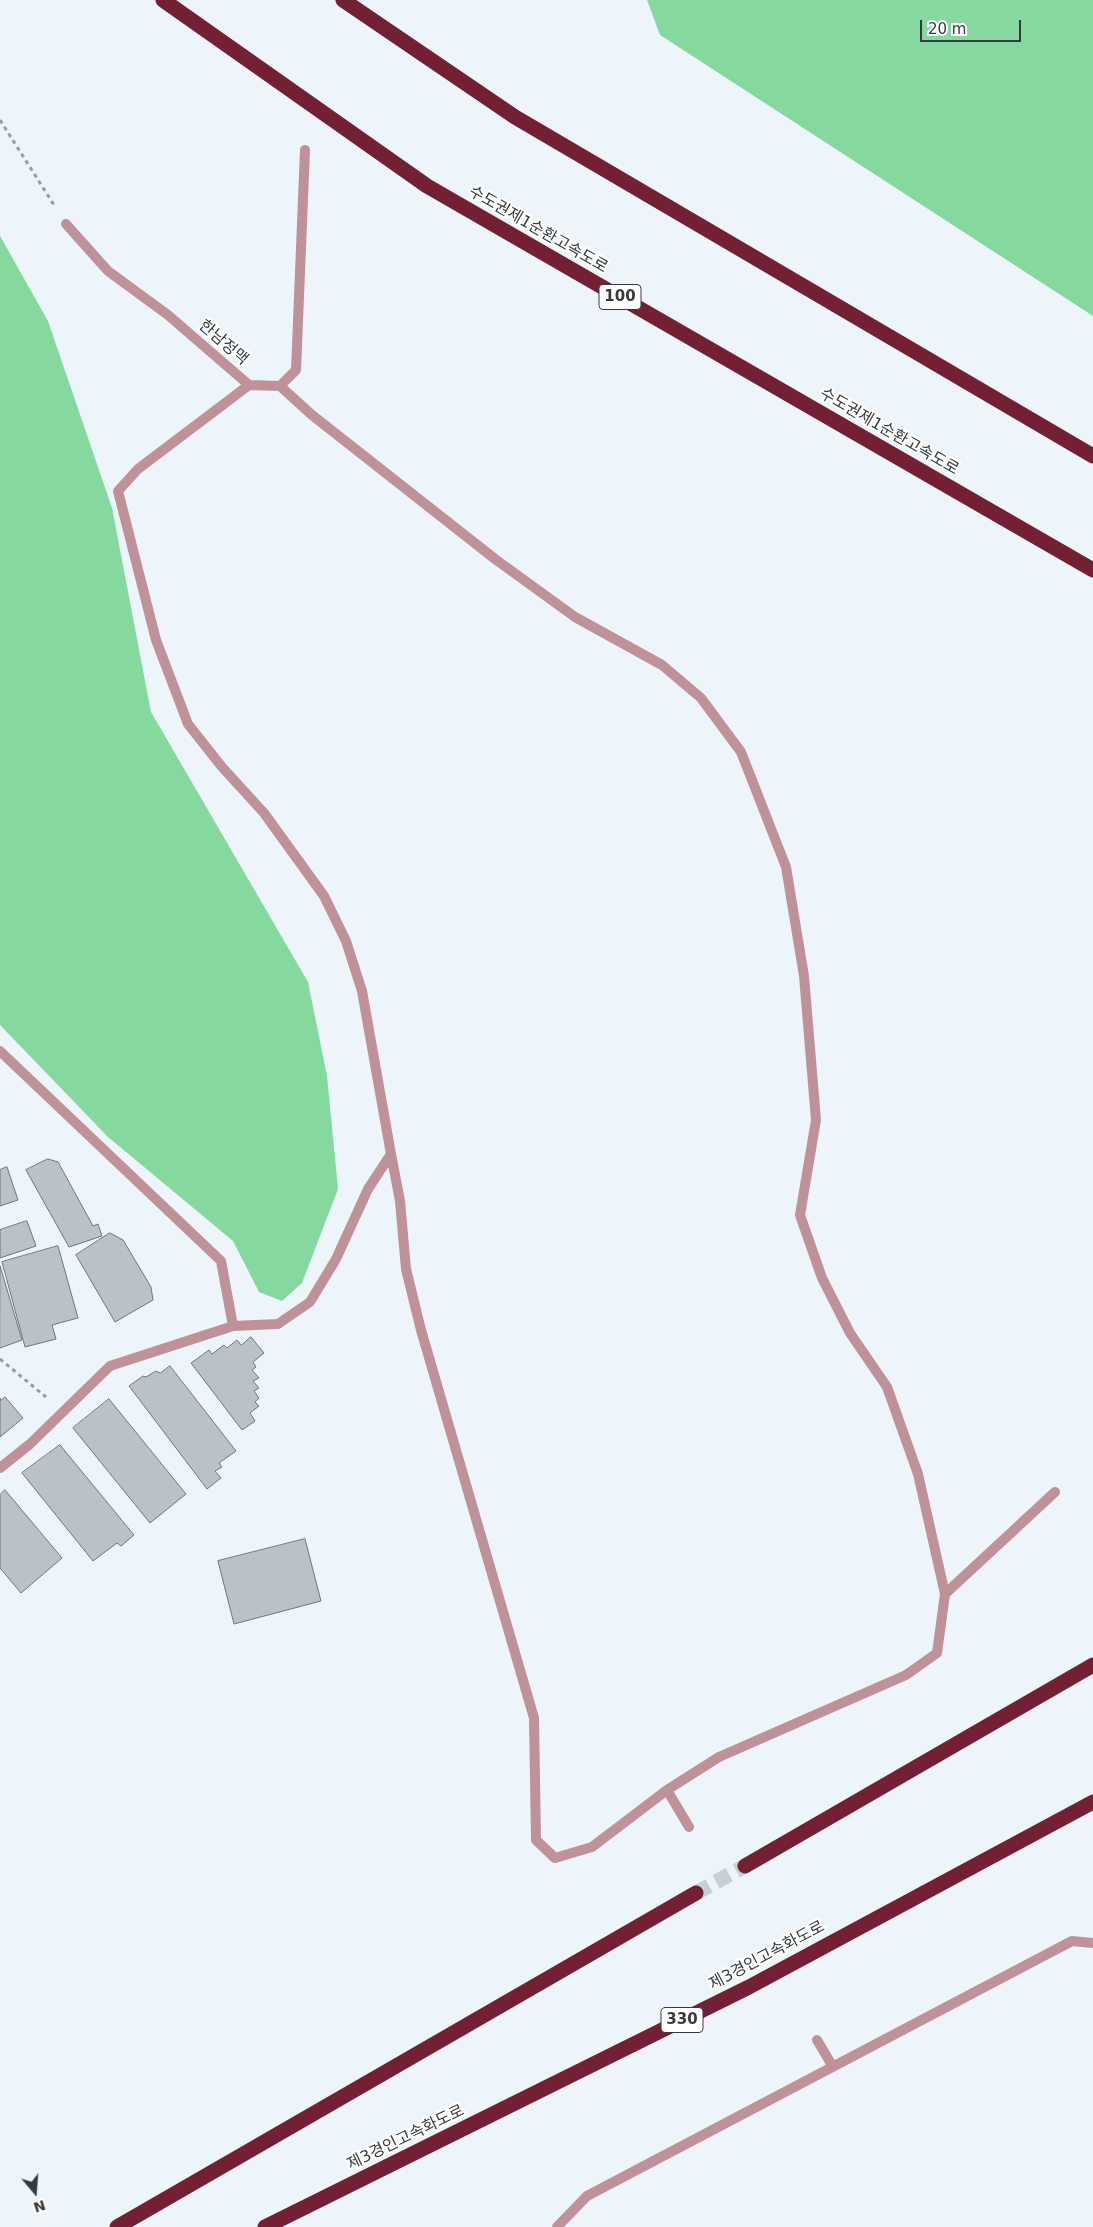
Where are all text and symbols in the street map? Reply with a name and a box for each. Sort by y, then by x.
scale bar [923,10,1024,42]
text: 20 m [928,20,966,38]
street label: 수도권제1순환고속도로 [465,182,611,278]
road number: 100 [599,284,641,310]
street label: 한남정맥 [194,316,252,370]
street label: 수도권제1순환고속도로 [816,384,962,480]
street label: 제3경인고속화도로 [706,1917,828,1995]
road number: 330 [661,2008,703,2032]
street label: 제3경인고속화도로 [344,2101,468,2175]
north arrow [10,2167,60,2217]
text: N [32,2197,48,2216]

